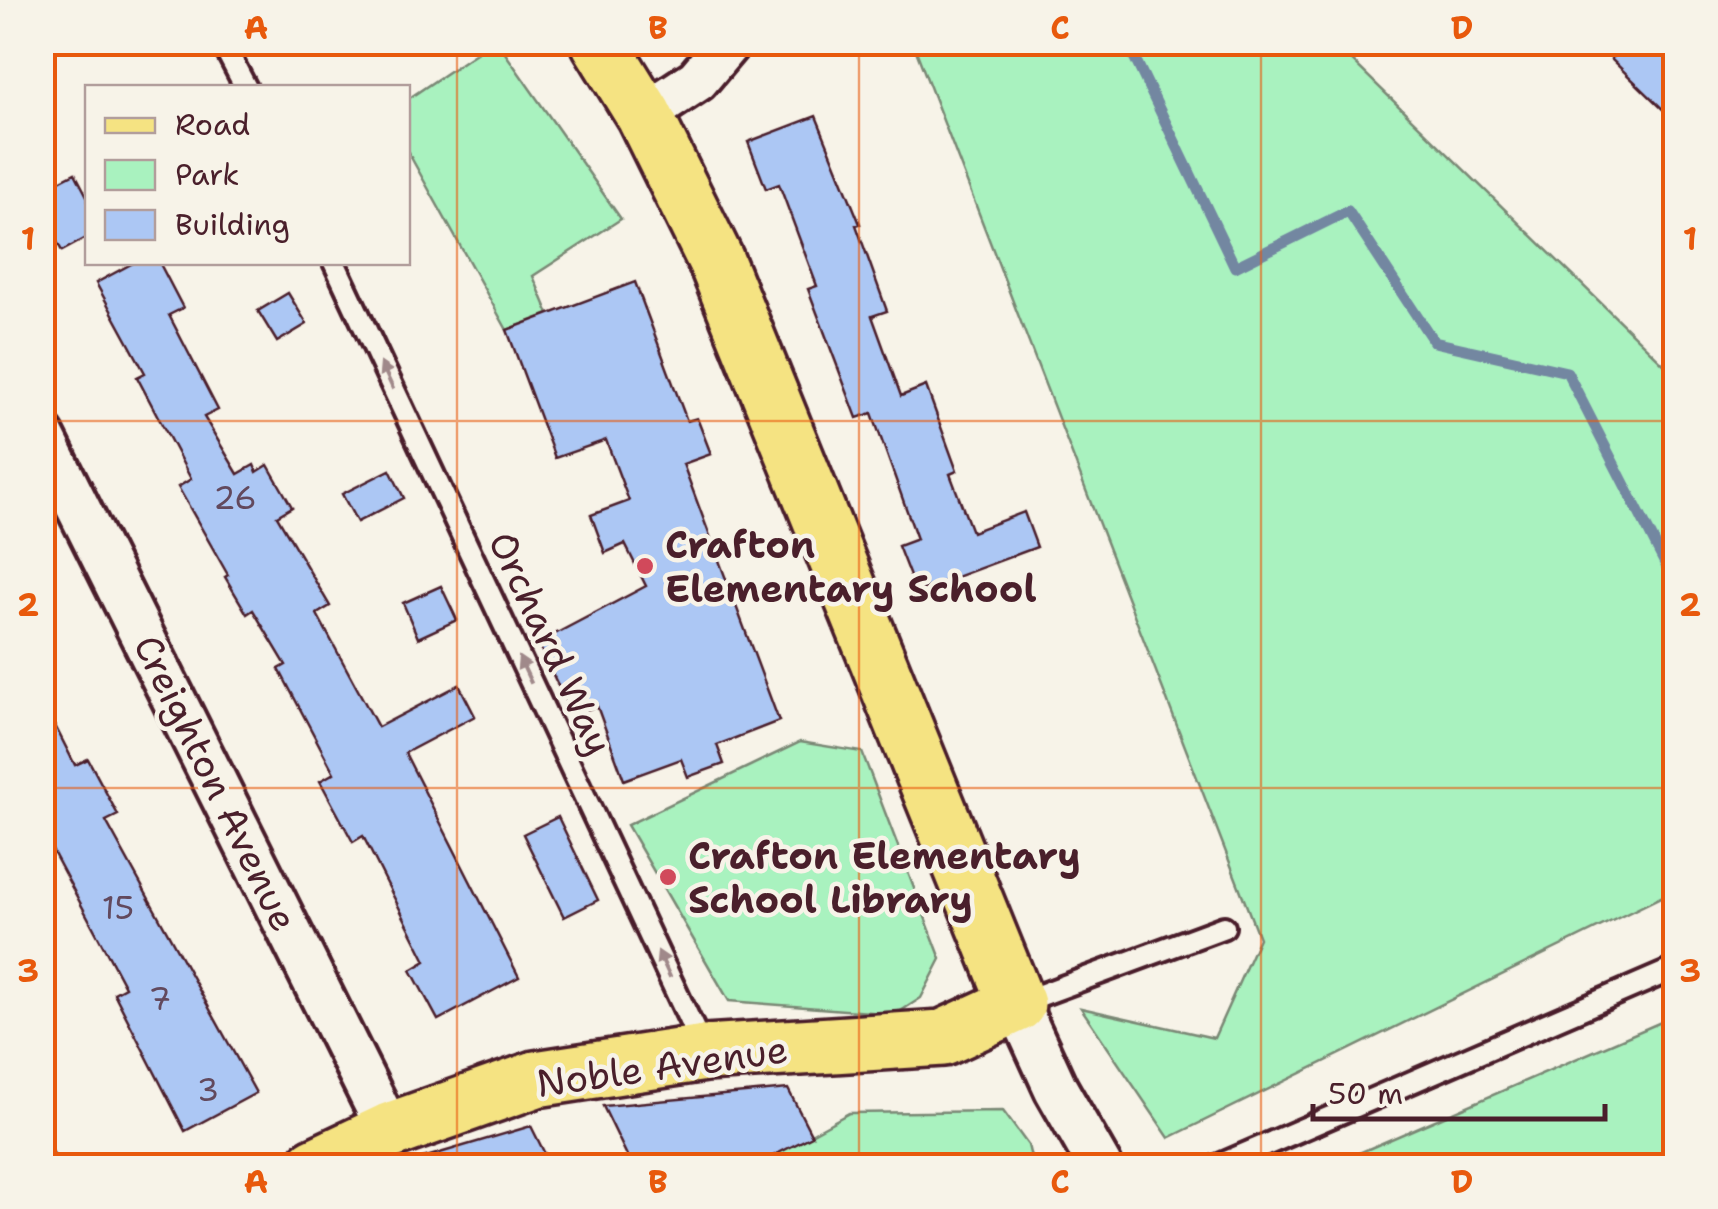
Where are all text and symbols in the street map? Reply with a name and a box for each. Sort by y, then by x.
text: A [244,6,268,49]
text: B [648,6,668,49]
text: C [1050,6,1070,49]
text: D [1451,6,1473,49]
legend [85,85,410,265]
text: Road [175,104,250,145]
text: Park [175,154,239,195]
text: Building [175,204,290,245]
text: 1 [21,217,35,260]
text: 1 [1683,217,1697,260]
one-way arrow [379,361,396,390]
house number: 26 [213,476,257,519]
place label: Crafton Elementary School [665,519,1037,614]
street label: Orchard Way [477,523,625,763]
marker: Crafton Elementary School [634,555,656,577]
text: 2 [17,583,39,626]
text: 2 [1679,583,1701,626]
street label: Creighton Avenue [122,626,310,940]
one-way arrow [517,655,534,684]
place label: Crafton Elementary School Library [688,830,1081,925]
marker: Crafton Elementary School Library [657,866,679,888]
house number: 15 [102,886,134,929]
text: 3 [17,949,39,992]
text: 3 [1679,949,1701,992]
one-way arrow [655,950,672,979]
house number: 7 [149,977,171,1020]
street label: Noble Avenue [533,1023,791,1109]
scale bar [1313,1059,1606,1121]
house number: 3 [197,1068,219,1111]
text: 50 m [1328,1073,1403,1114]
text: A [244,1160,268,1203]
text: B [648,1160,668,1203]
text: C [1050,1160,1070,1203]
text: D [1451,1160,1473,1203]

